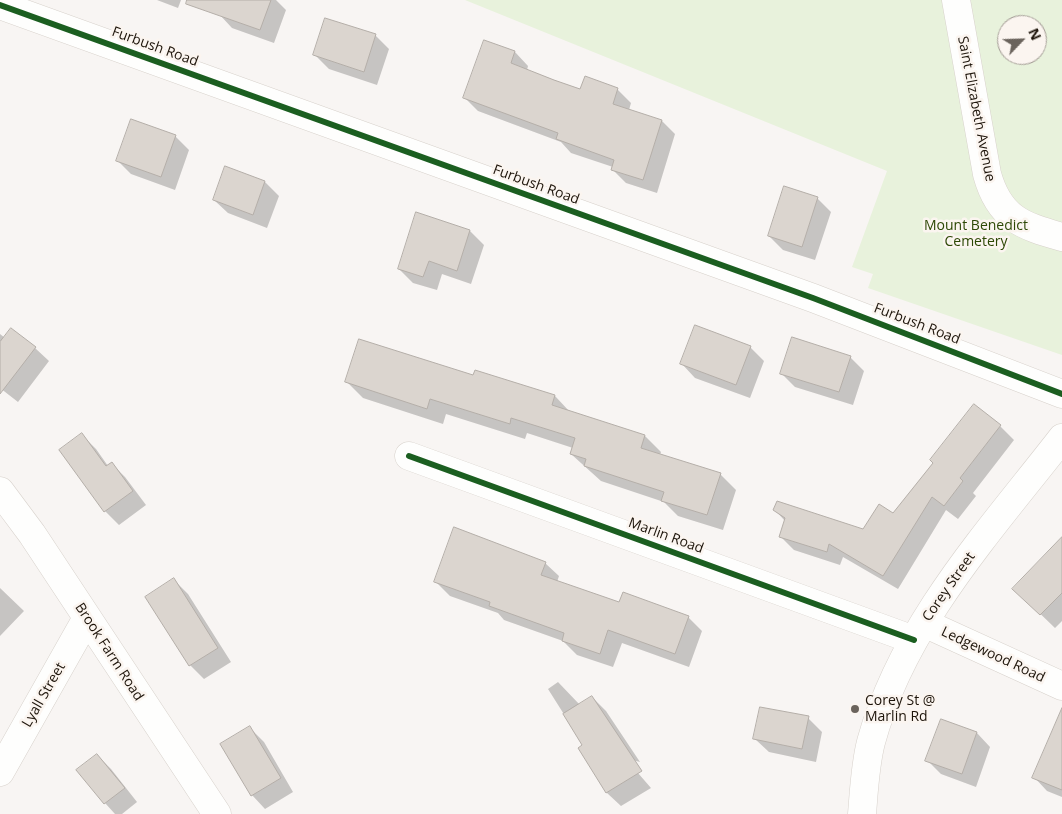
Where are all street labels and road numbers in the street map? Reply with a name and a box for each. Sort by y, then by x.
street label: Furbush Road [109,24,201,70]
street label: Saint Elizabeth Avenue [954,35,998,183]
street label: Furbush Road [490,162,582,208]
street label: Furbush Road [872,300,962,348]
street label: Marlin Road [626,515,706,557]
street label: Corey Street [919,549,979,625]
street label: Brook Farm Road [71,600,147,704]
street label: Ledgewood Road [938,624,1048,686]
street label: Lyall Street [19,660,69,730]

